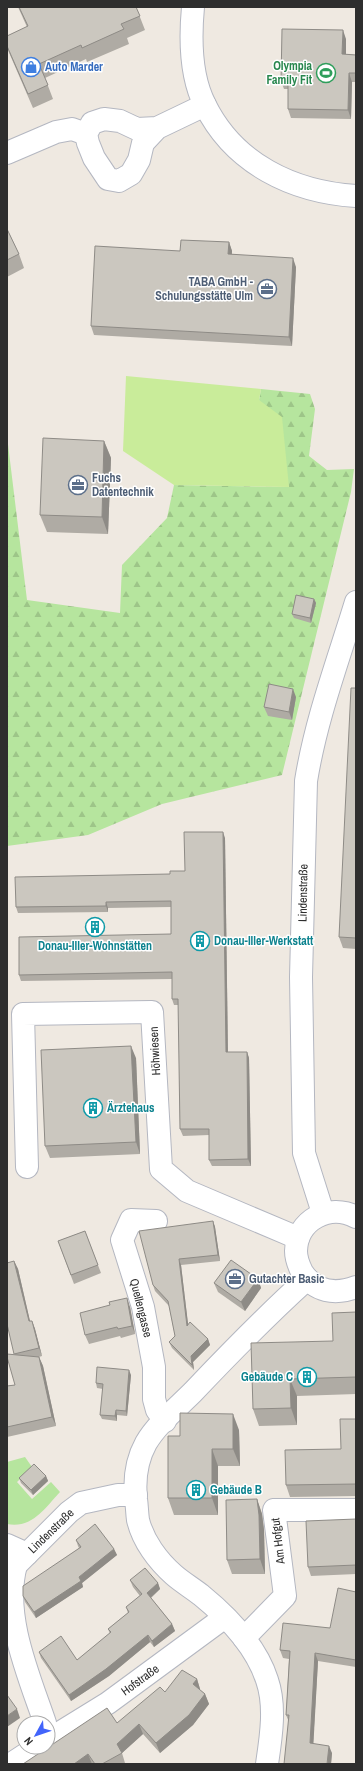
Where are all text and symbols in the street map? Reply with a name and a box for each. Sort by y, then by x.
shop icon: Auto Marder [20,56,42,78]
place label: Olympia Family Fit [267,58,313,88]
place label: Auto Marder [45,59,103,75]
sports icon: Olympia Family Fit [315,62,337,84]
place label: TABA GmbH - Schulungsstätte Ulm [155,274,254,304]
office icon: TABA GmbH - Schulungsstätte Ulm [256,278,278,300]
place label: Fuchs Datentechnik [92,470,154,500]
office icon: Fuchs Datentechnik [67,474,89,496]
street label: Lindenstraße [294,864,312,922]
building icon: Donau-Iller-Wohnstätten [84,916,106,938]
building icon: Donau-Iller-Werkstatt [189,930,211,952]
place label: Donau-Iller-Werkstatt [214,933,314,949]
place label: Donau-Iller-Wohnstätten [38,938,152,954]
street label: Höhwiesen [146,1026,164,1076]
building icon: Ärztehaus [82,1097,104,1119]
place label: Ärztehaus [107,1100,155,1116]
office icon: Gutachter Basic [224,1268,246,1290]
place label: Gutachter Basic [249,1271,325,1287]
street label: Quellengasse [126,1277,156,1339]
building icon: Gebäude C [296,1366,318,1388]
place label: Gebäude C [241,1369,293,1385]
building icon: Gebäude B [185,1479,207,1501]
place label: Gebäude B [210,1482,262,1498]
street label: Lindenstraße [25,1505,77,1557]
street label: Am Hofgut [267,1517,289,1566]
street label: Hofstraße [118,1661,162,1699]
north arrow [16,1715,56,1755]
text: N [21,1734,36,1748]

